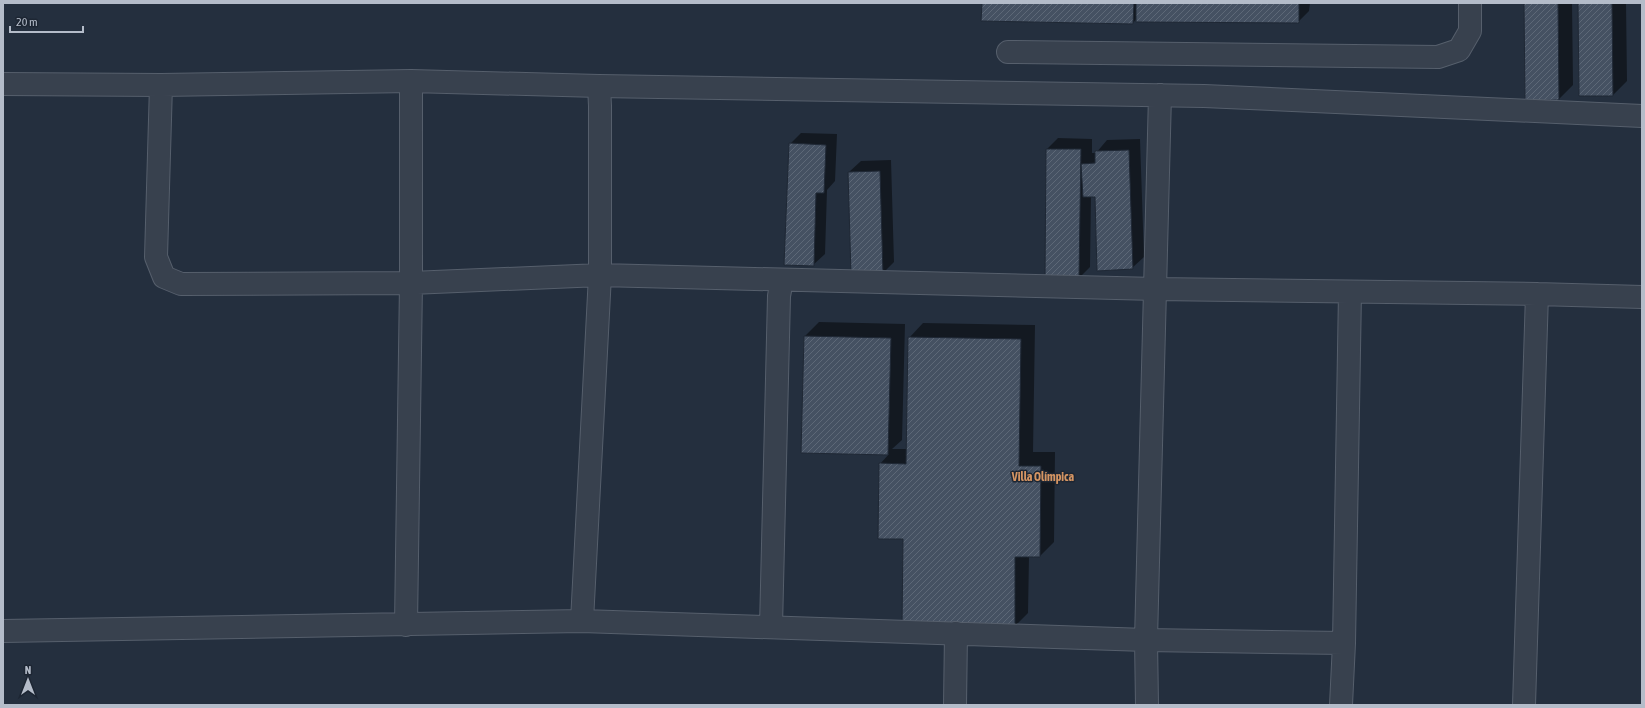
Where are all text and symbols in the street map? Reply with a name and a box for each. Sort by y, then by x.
scale bar [10,8,83,34]
text: 20 m [16,15,38,29]
district label: Villa Olímpica [1011,470,1075,484]
north arrow [8,660,48,700]
text: N [25,664,31,676]

